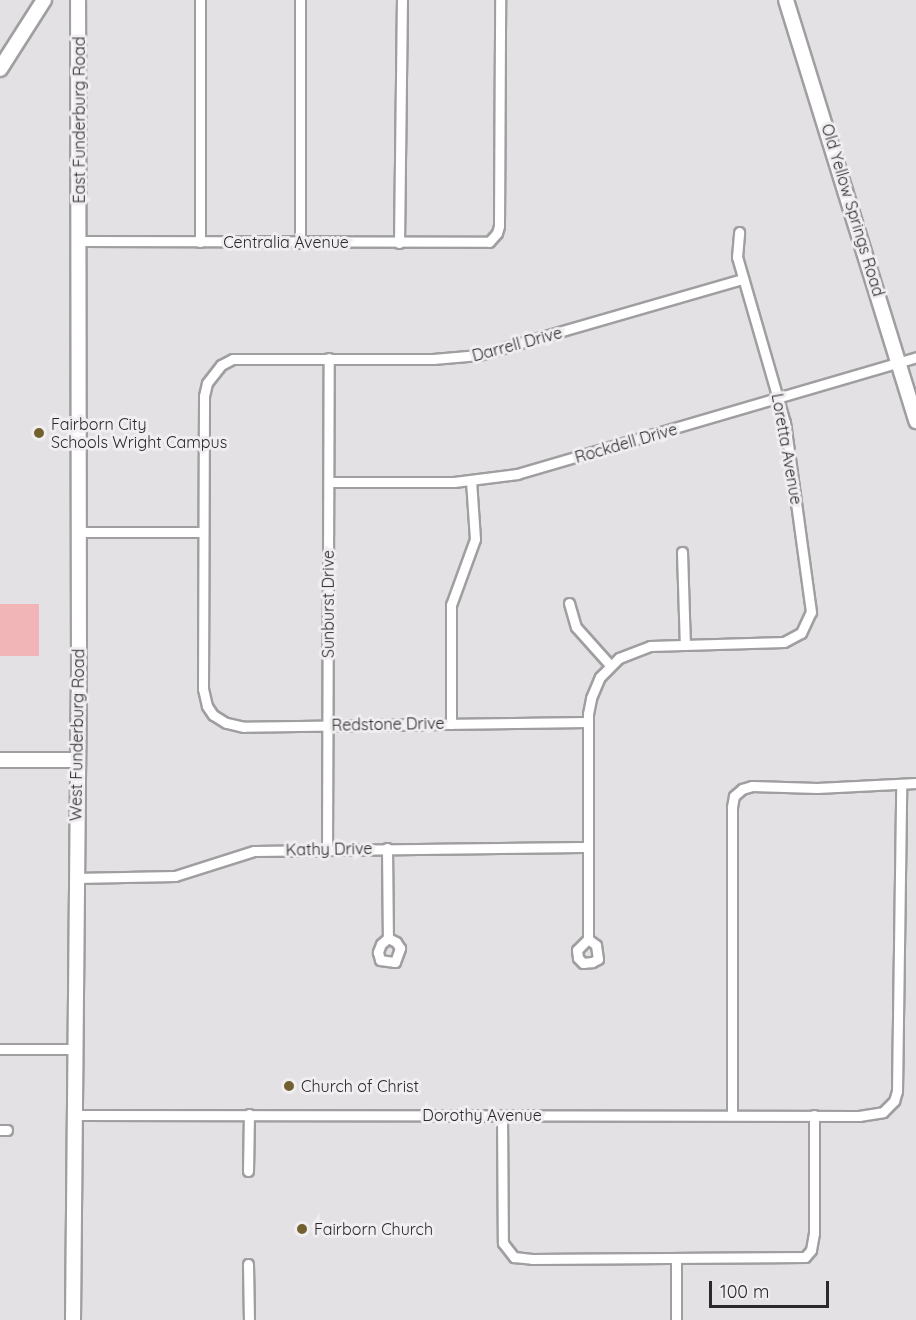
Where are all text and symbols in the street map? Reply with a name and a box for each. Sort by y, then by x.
street label: East Funderburg Road [69,37,89,203]
street label: Old Yellow Springs Road [818,121,888,299]
street label: Centralia Avenue [223,232,349,252]
street label: Darrell Drive [470,323,564,365]
street label: Loretta Avenue [768,392,806,506]
place label: Fairborn City Schools Wright Campus [51,414,227,452]
street label: Rockdell Drive [573,419,679,467]
marker: Fairborn City Schools Wright Campus [32,426,46,440]
street label: Sunburst Drive [318,550,338,658]
street label: West Funderburg Road [66,649,88,821]
street label: Redstone Drive [331,713,445,735]
street label: Kathy Drive [285,839,373,859]
place label: Church of Christ [301,1076,419,1096]
marker: Church of Christ [282,1079,296,1093]
street label: Dorothy Avenue [422,1105,542,1125]
place label: Fairborn Church [314,1219,433,1239]
marker: Fairborn Church [295,1222,309,1236]
scale bar [712,1269,832,1307]
text: 100 m [720,1280,769,1303]

